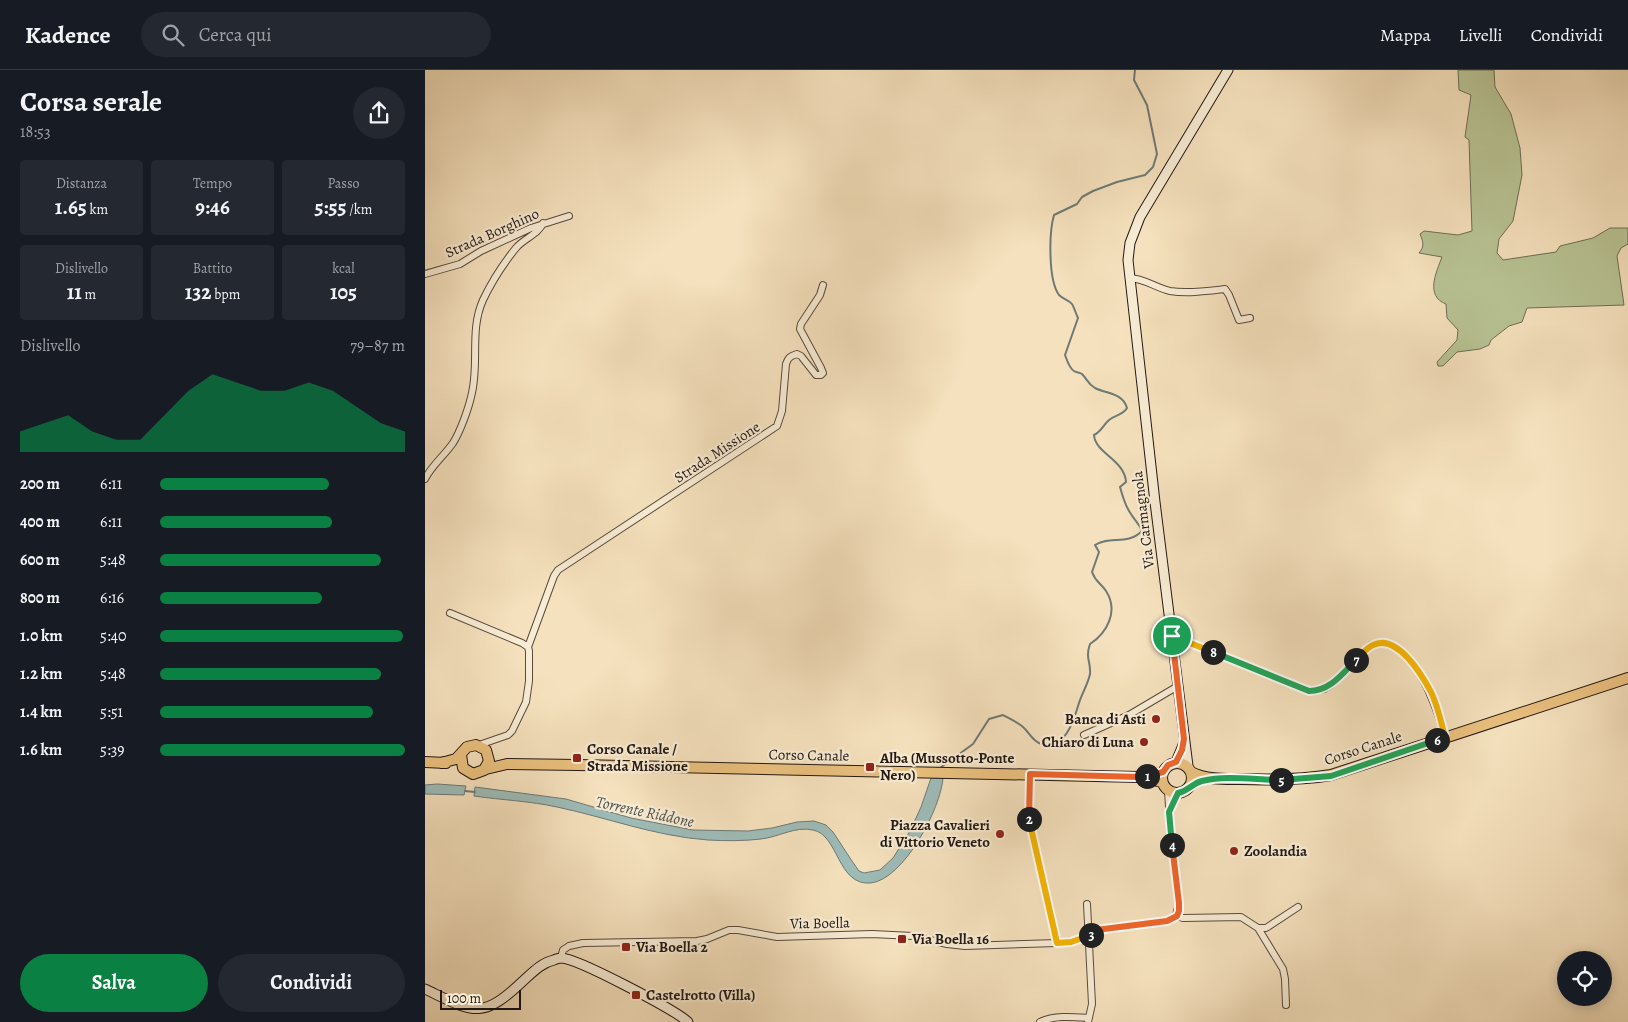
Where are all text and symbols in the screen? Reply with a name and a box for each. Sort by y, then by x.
search box [141,12,491,57]
text: Kadence [25,19,111,51]
icon: search [159,21,187,49]
text: Cerca qui [199,22,272,48]
text: Mappa [1380,23,1431,47]
text: Livelli [1459,23,1503,47]
text: Condividi [1531,23,1603,47]
text: Corsa serale [20,83,162,121]
button: share [353,87,405,139]
text: 18:53 [20,121,51,143]
text: Distanza [56,174,107,193]
text: Tempo [193,174,232,193]
text: Passo [327,174,360,193]
text: 1.65 [55,193,87,221]
text: 9:46 [195,193,230,221]
text: 5:55 [315,193,346,221]
text: km [87,200,108,219]
text: /km [346,200,372,219]
street label: Strada Borghino [442,203,542,263]
text: Dislivello [55,259,108,278]
text: Battito [193,259,232,278]
text: kcal [332,259,355,278]
text: 11 [67,278,82,306]
text: 132 [185,278,211,306]
text: 105 [330,278,357,306]
text: m [82,285,96,304]
text: bpm [211,285,240,304]
text: Dislivello [20,335,80,357]
text: 79–87 m [350,335,405,357]
street label: Strada Missione [670,417,764,487]
street label: Via Carmagnola [1127,470,1159,571]
text: 200 m [20,473,60,495]
text: 6:11 [100,473,122,495]
text: 400 m [20,511,60,533]
text: 6:11 [100,511,122,533]
text: 600 m [20,549,60,571]
text: 5:48 [100,549,126,571]
text: 800 m [20,587,60,609]
text: 6:16 [100,587,124,609]
pin [1151,615,1193,657]
icon: arrive [1158,622,1186,650]
text: 1.0 km [20,625,63,647]
text: 5:40 [100,625,126,647]
pin: 8 [1201,640,1225,664]
text: 8 [1210,643,1217,662]
pin: 7 [1343,648,1369,672]
text: 7 [1354,651,1359,670]
text: 1.2 km [20,663,62,685]
text: 5:48 [100,663,126,685]
text: 1.4 km [20,701,62,723]
text: 5:51 [100,701,123,723]
place label: Banca di Asti [1065,709,1147,729]
marker: Banca di Asti [1150,713,1162,725]
street label: Corso Canale [1322,726,1405,770]
pin: 6 [1425,728,1449,752]
text: 6 [1434,731,1441,750]
place label: Chiaro di Luna [1042,732,1135,752]
marker: Chiaro di Luna [1138,736,1150,748]
text: 1.6 km [20,739,62,761]
text: 5:39 [100,739,125,761]
place label: Corso Canale / Strada Missione [587,739,688,776]
street label: Corso Canale [768,744,850,766]
place label: Alba (Mussotto-Ponte Nero) [879,748,1015,785]
marker: Corso Canale / Strada Missione [571,752,583,764]
marker: Alba (Mussotto-Ponte Nero) [864,761,876,773]
pin: 1 [1135,764,1159,788]
text: 1 [1145,767,1150,786]
pin: 5 [1269,768,1293,792]
text: 5 [1279,771,1284,790]
water label: Torrente Riddone [594,791,696,833]
pin: 2 [1017,806,1041,832]
text: 2 [1026,810,1033,829]
place label: Piazza Cavalieri di Vittorio Veneto [880,815,991,852]
marker: Piazza Cavalieri di Vittorio Veneto [994,828,1006,840]
pin: 4 [1159,832,1185,858]
text: 4 [1169,836,1176,855]
place label: Zoolandia [1244,841,1308,861]
marker: Zoolandia [1228,845,1240,857]
street label: Via Boella [789,912,850,934]
pin: 3 [1079,922,1103,948]
text: 3 [1088,926,1095,945]
place label: Via Boella 16 [911,929,989,949]
marker: Via Boella 16 [896,933,908,945]
place label: Via Boella 2 [635,937,709,957]
marker: Via Boella 2 [620,941,632,953]
map controls [1557,951,1612,1006]
button: locate [1557,951,1612,1006]
button: Salva [20,954,208,1012]
button: Condividi [218,954,405,1012]
place label: Castelrotto (Villa) [646,985,755,1005]
scale bar [440,987,521,1010]
text: 100 m [447,989,481,1008]
marker: Castelrotto (Villa) [630,989,642,1001]

